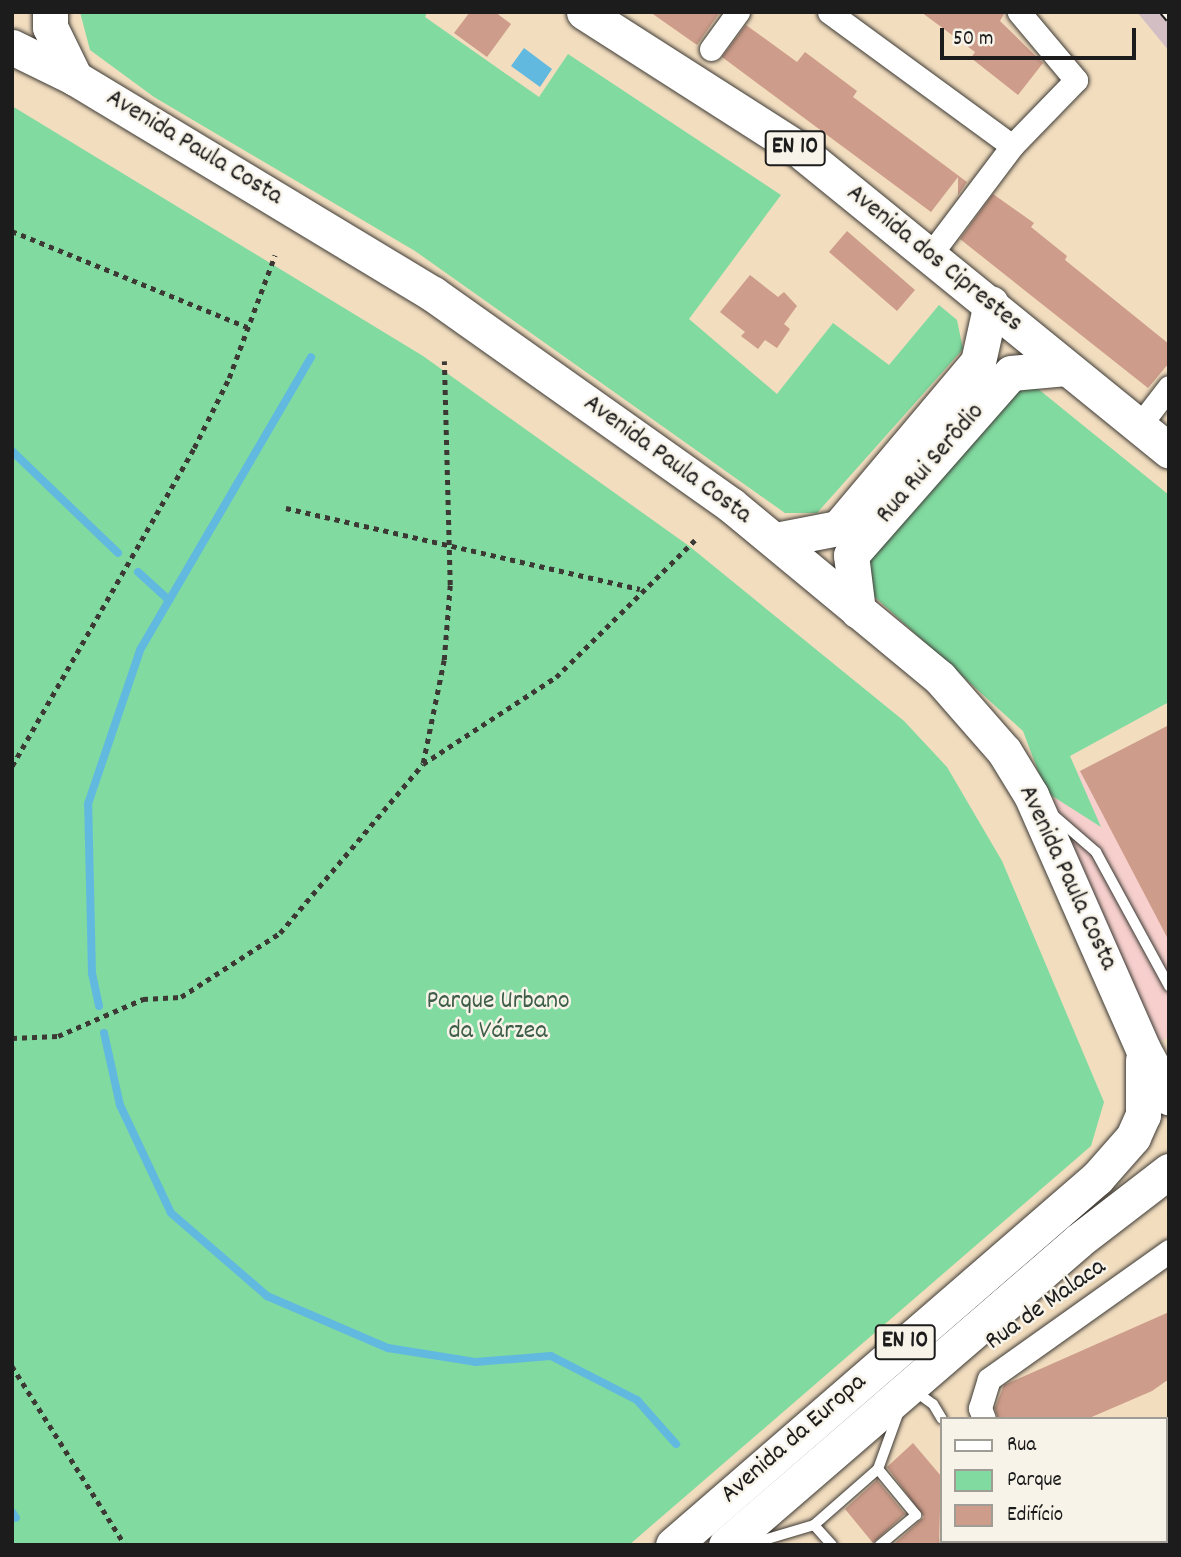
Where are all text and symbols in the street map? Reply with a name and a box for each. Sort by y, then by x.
scale bar [943,14,1139,58]
text: 50 m [953,25,993,55]
street label: Avenida Paula Costa [100,83,288,213]
road number: EN 10 [764,128,826,168]
street label: Avenida dos Ciprestes [840,178,1028,340]
street label: Avenida Paula Costa [577,389,757,531]
street label: Rua Rui Serôdio [870,397,992,531]
street label: Avenida Paula Costa [1011,781,1123,975]
park label: Parque Urbano da Várzea [426,986,570,1048]
street label: Rua de Malaca [980,1252,1112,1358]
road number: EN 10 [874,1322,936,1362]
street label: Avenida da Europa [715,1367,873,1511]
legend [940,1417,1167,1543]
text: Rua [1007,1431,1036,1461]
text: Parque [1007,1466,1062,1496]
text: Edifício [1007,1501,1063,1531]

